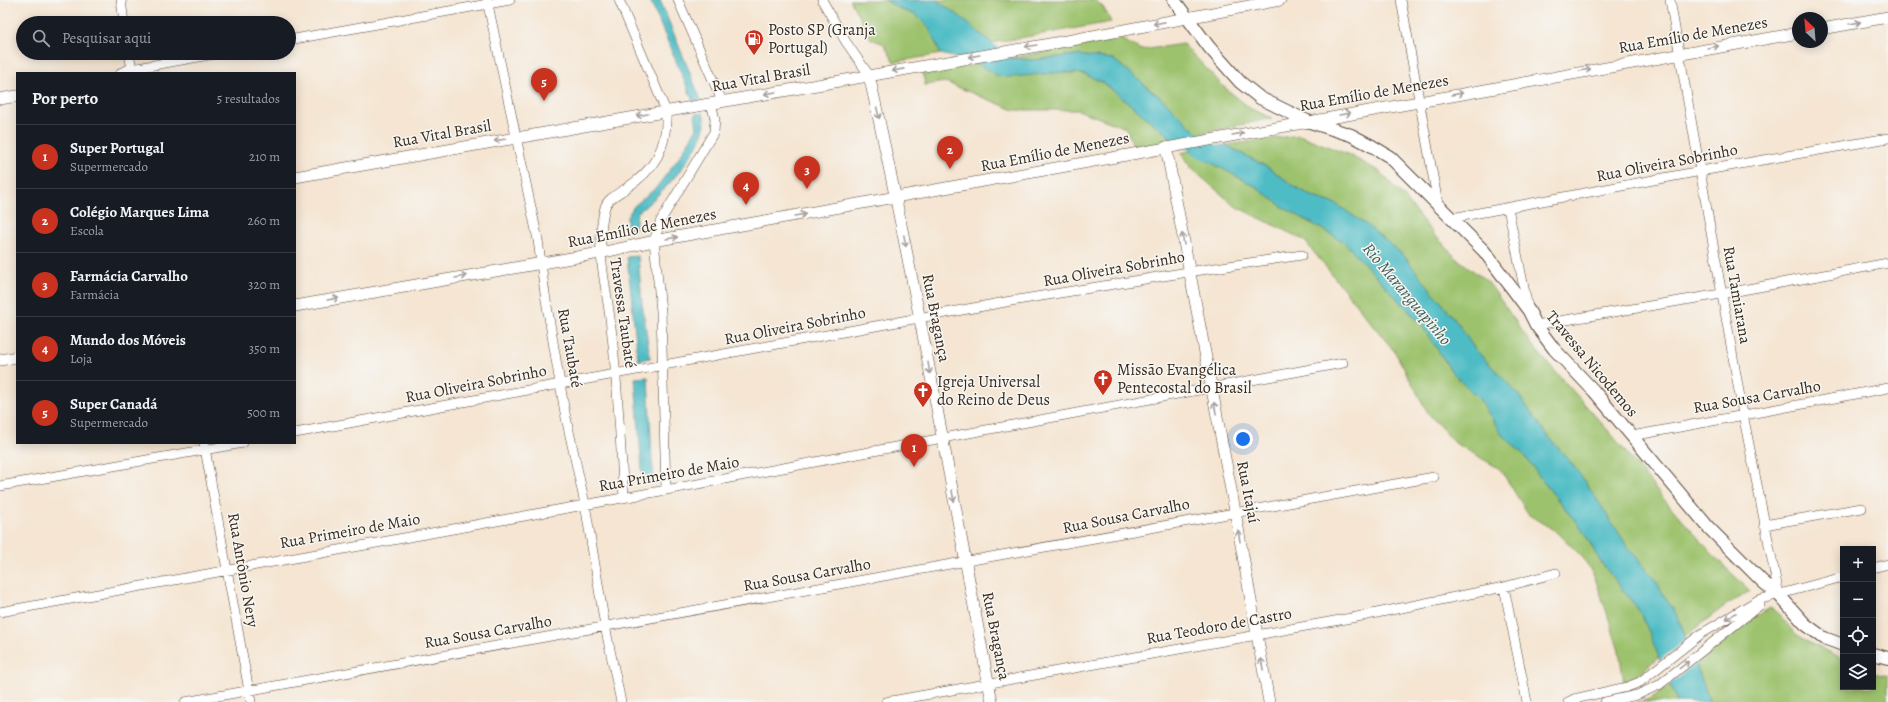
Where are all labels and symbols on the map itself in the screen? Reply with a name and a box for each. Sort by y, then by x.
street label: Rua Emílio de Menezes [1617,11,1769,59]
north arrow [1792,12,1828,48]
place label: Posto SP (Granja Portugal) [768,19,876,59]
one-way arrow [1153,19,1166,27]
one-way arrow [1848,19,1861,27]
fuel station icon: Posto SP (Granja Portugal) [743,28,765,56]
one-way arrow [1025,42,1038,50]
one-way arrow [1706,43,1719,51]
one-way arrow [968,52,981,60]
street label: Rua Vital Brasil [710,58,812,97]
one-way arrow [892,66,905,74]
one-way arrow [1578,66,1591,74]
pin: 5 [531,68,557,101]
street label: Rua Emílio de Menezes [1298,69,1450,117]
one-way arrow [764,89,777,97]
one-way arrow [1450,90,1463,98]
one-way arrow [874,107,882,120]
one-way arrow [1338,110,1351,118]
one-way arrow [636,111,649,119]
street label: Rua Vital Brasil [391,114,493,153]
street label: Rua Emílio de Menezes [979,127,1131,177]
one-way arrow [1231,130,1244,138]
one-way arrow [494,136,507,144]
pin: 2 [937,136,963,169]
street label: Rua Oliveira Sobrinho [1595,139,1739,187]
pin: 3 [794,156,820,189]
pin: 4 [733,172,759,205]
street label: Rua Emílio de Menezes [566,203,718,253]
one-way arrow [793,211,806,219]
one-way arrow [1178,233,1186,246]
one-way arrow [665,234,678,242]
one-way arrow [901,234,909,247]
water label: Rio Maranguapinho [1357,238,1457,350]
street label: Rua Tamiarana [1718,244,1757,346]
street label: Rua Oliveira Sobrinho [1041,246,1187,292]
street label: Travessa Taubaté [604,257,642,369]
one-way arrow [454,272,467,280]
street label: Rua Bragança [917,272,955,365]
one-way arrow [326,295,339,303]
street label: Rua Oliveira Sobrinho [723,302,867,350]
street label: Rua Taubaté [552,306,588,390]
street label: Travessa Nicodemos [1541,306,1643,422]
place label: Missão Evangélica Pentecostal do Brasil [1117,359,1252,399]
street label: Rua Oliveira Sobrinho [404,360,548,408]
one-way arrow [925,361,933,374]
church icon: Missão Evangélica Pentecostal do Brasil [1092,368,1114,396]
place label: Igreja Universal do Reino de Deus [937,371,1050,411]
street label: Rua Sousa Carvalho [1692,375,1822,419]
church icon: Igreja Universal do Reino de Deus [912,380,934,408]
one-way arrow [1211,402,1219,415]
your location [1233,429,1253,449]
pin: 1 [901,434,927,467]
street label: Rua Primeiro de Maio [597,451,741,497]
street label: Rua Itajaí [1231,459,1265,525]
one-way arrow [949,489,957,502]
street label: Rua Sousa Carvalho [1061,493,1191,539]
street label: Rua Primeiro de Maio [278,508,422,554]
street label: Rua Antônio Nery [222,511,264,630]
one-way arrow [1235,530,1243,543]
street label: Rua Sousa Carvalho [742,553,872,597]
street label: Rua Bragança [977,590,1015,683]
street label: Rua Teodoro de Castro [1145,602,1293,650]
street label: Rua Sousa Carvalho [423,610,553,654]
one-way arrow [1725,613,1737,621]
one-way arrow [1258,658,1266,671]
one-way arrow [1679,661,1690,669]

